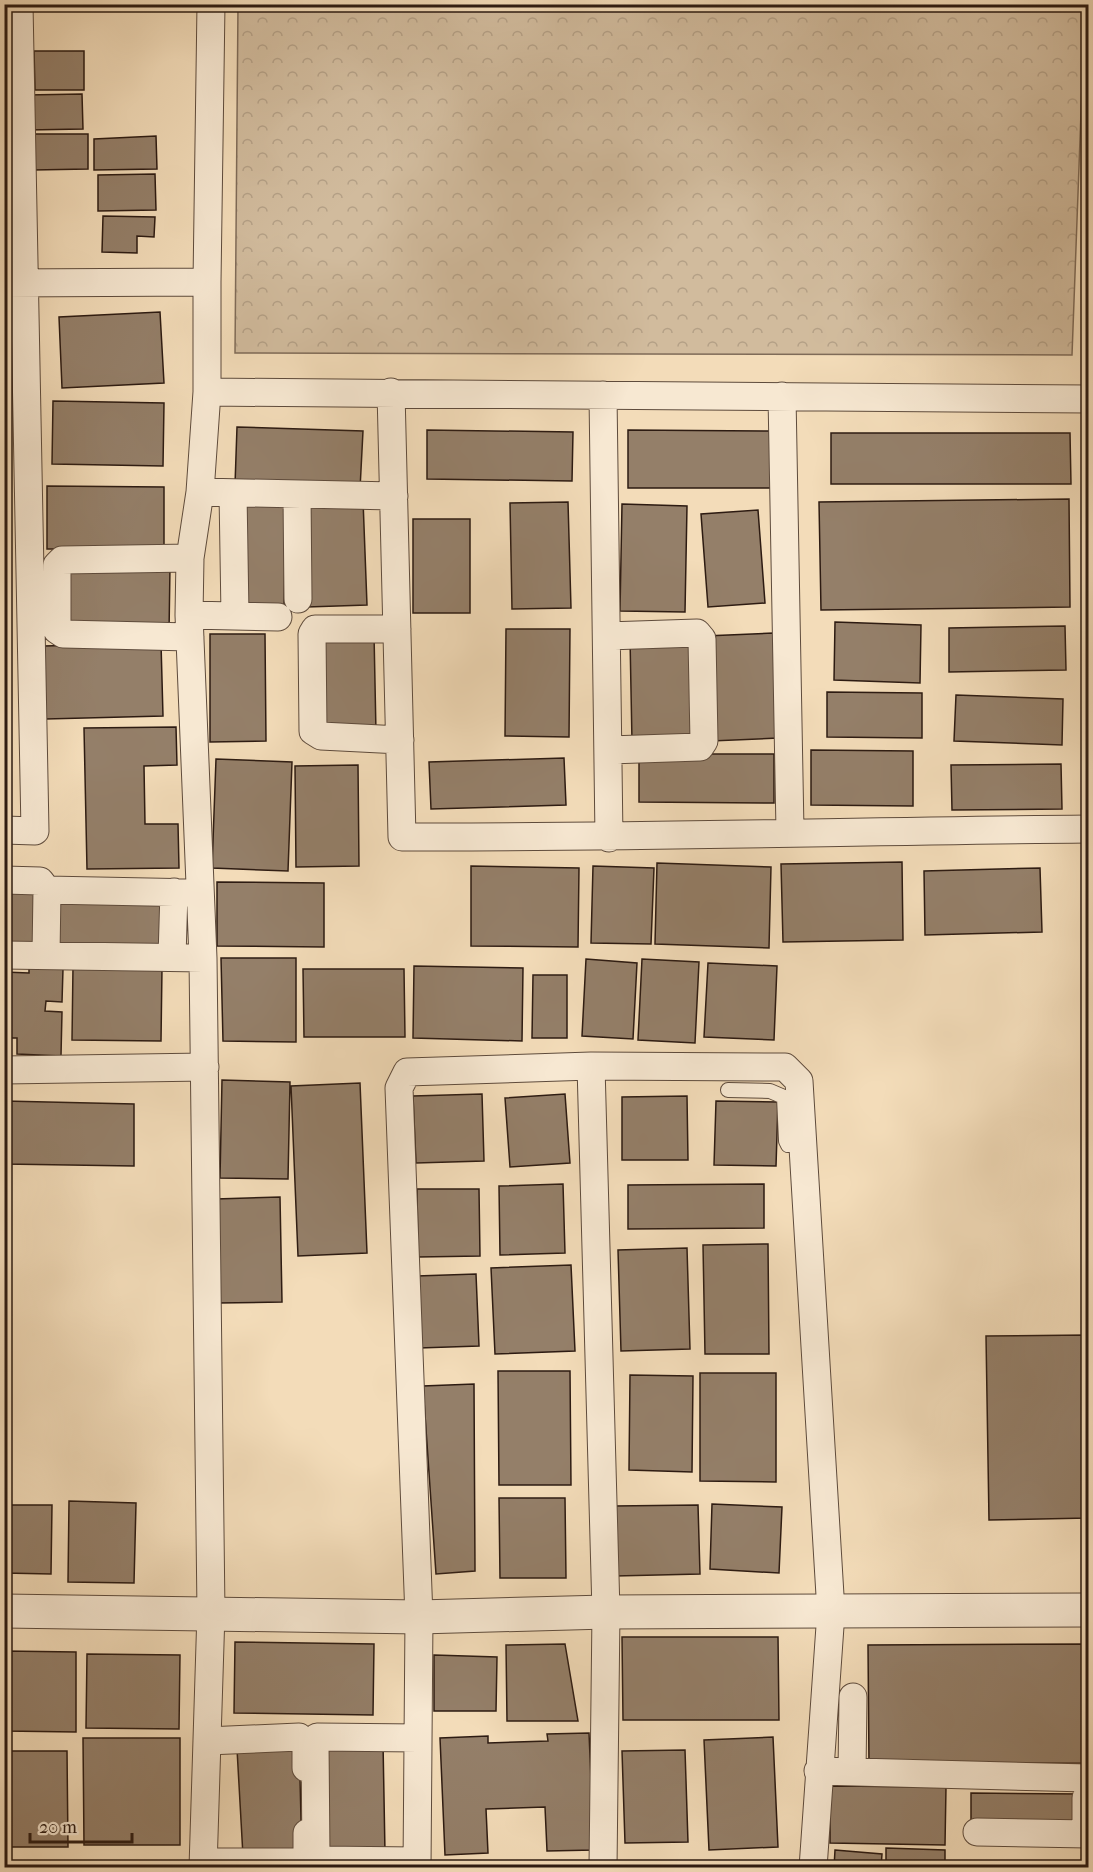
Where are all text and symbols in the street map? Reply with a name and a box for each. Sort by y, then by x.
scale bar [30,1806,132,1844]
text: 20 m [39,1817,77,1838]

